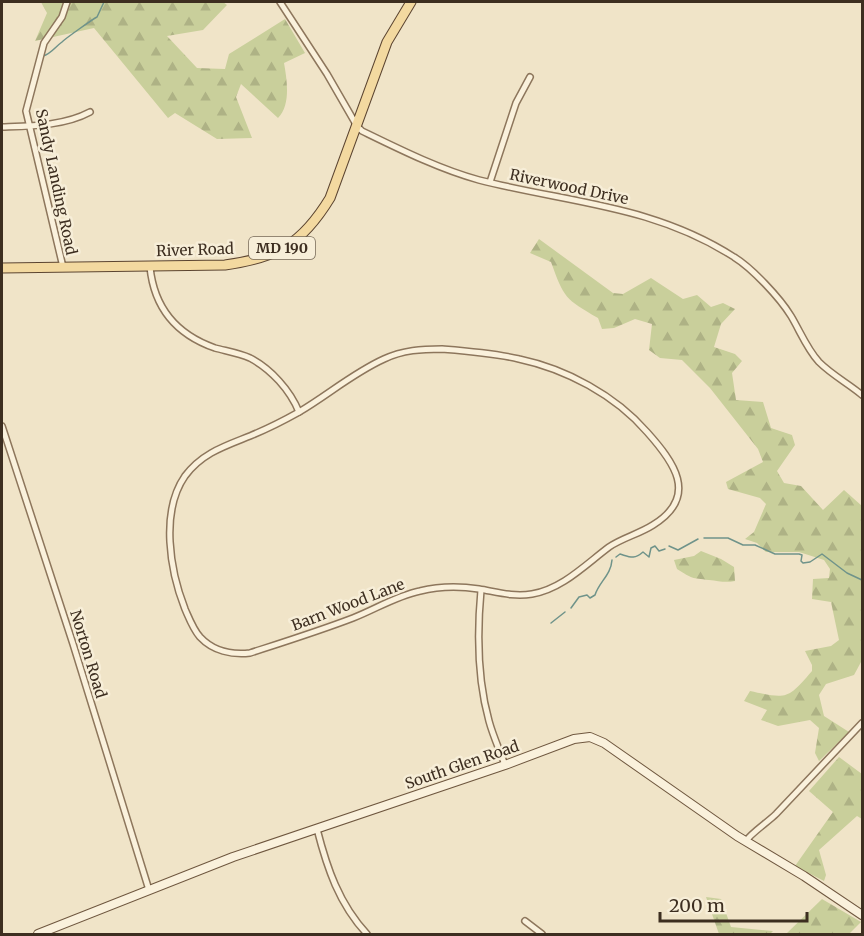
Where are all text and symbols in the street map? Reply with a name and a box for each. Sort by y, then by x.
street label: Sandy Landing Road [32,107,81,257]
street label: Riverwood Drive [508,165,630,208]
road number: MD 190 [249,237,315,259]
street label: River Road [156,239,234,260]
street label: Barn Wood Lane [289,574,407,635]
street label: Norton Road [66,607,111,700]
street label: South Glen Road [402,736,521,793]
scale bar [660,885,807,923]
text: 200 m [669,894,725,917]

